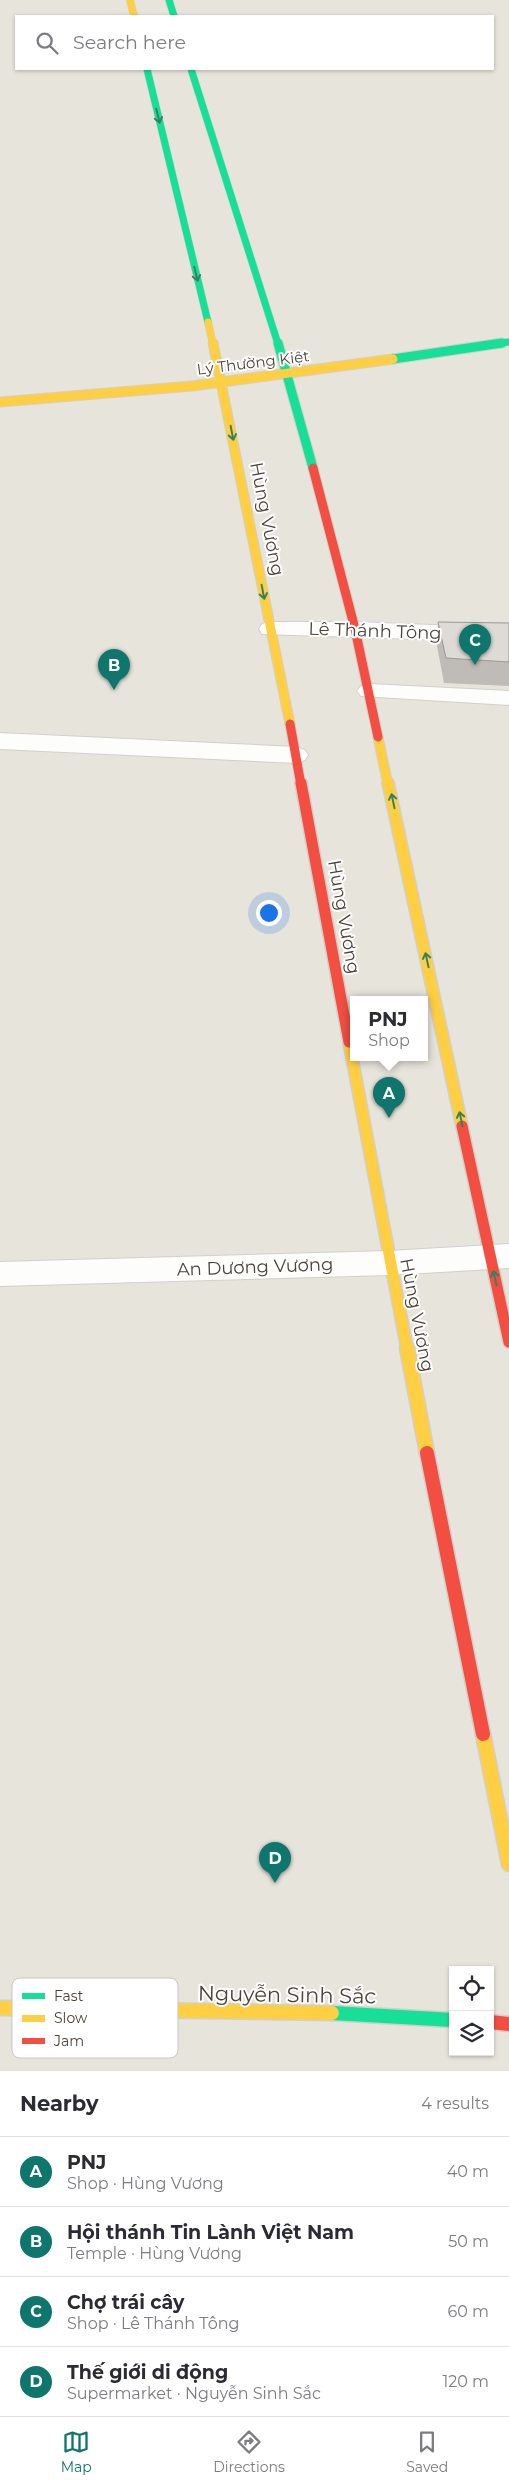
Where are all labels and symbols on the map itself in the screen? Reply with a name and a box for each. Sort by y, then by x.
one-way arrow [154,108,163,124]
one-way arrow [192,266,201,282]
street label: Lý Thường Kiệt [196,346,310,379]
one-way arrow [227,424,237,440]
street label: Hùng Vương [245,460,289,578]
one-way arrow [259,584,268,600]
street label: Lê Thánh Tông [308,618,442,644]
pin: C [459,624,491,665]
pin: B [98,649,130,690]
one-way arrow [388,793,397,809]
street label: Hùng Vương [323,858,365,976]
your location [256,900,282,926]
one-way arrow [422,952,431,968]
pin: A [373,1077,405,1118]
one-way arrow [456,1111,465,1127]
street label: An Dương Vương [176,1253,334,1281]
street label: Hùng Vương [395,1256,439,1374]
one-way arrow [490,1270,500,1286]
pin: D [259,1842,291,1883]
legend [12,1978,178,2058]
street label: Nguyễn Sinh Sắc [198,1980,376,2009]
text: Fast [54,1987,84,2005]
text: Slow [54,2009,88,2027]
text: Jam [53,2032,84,2050]

